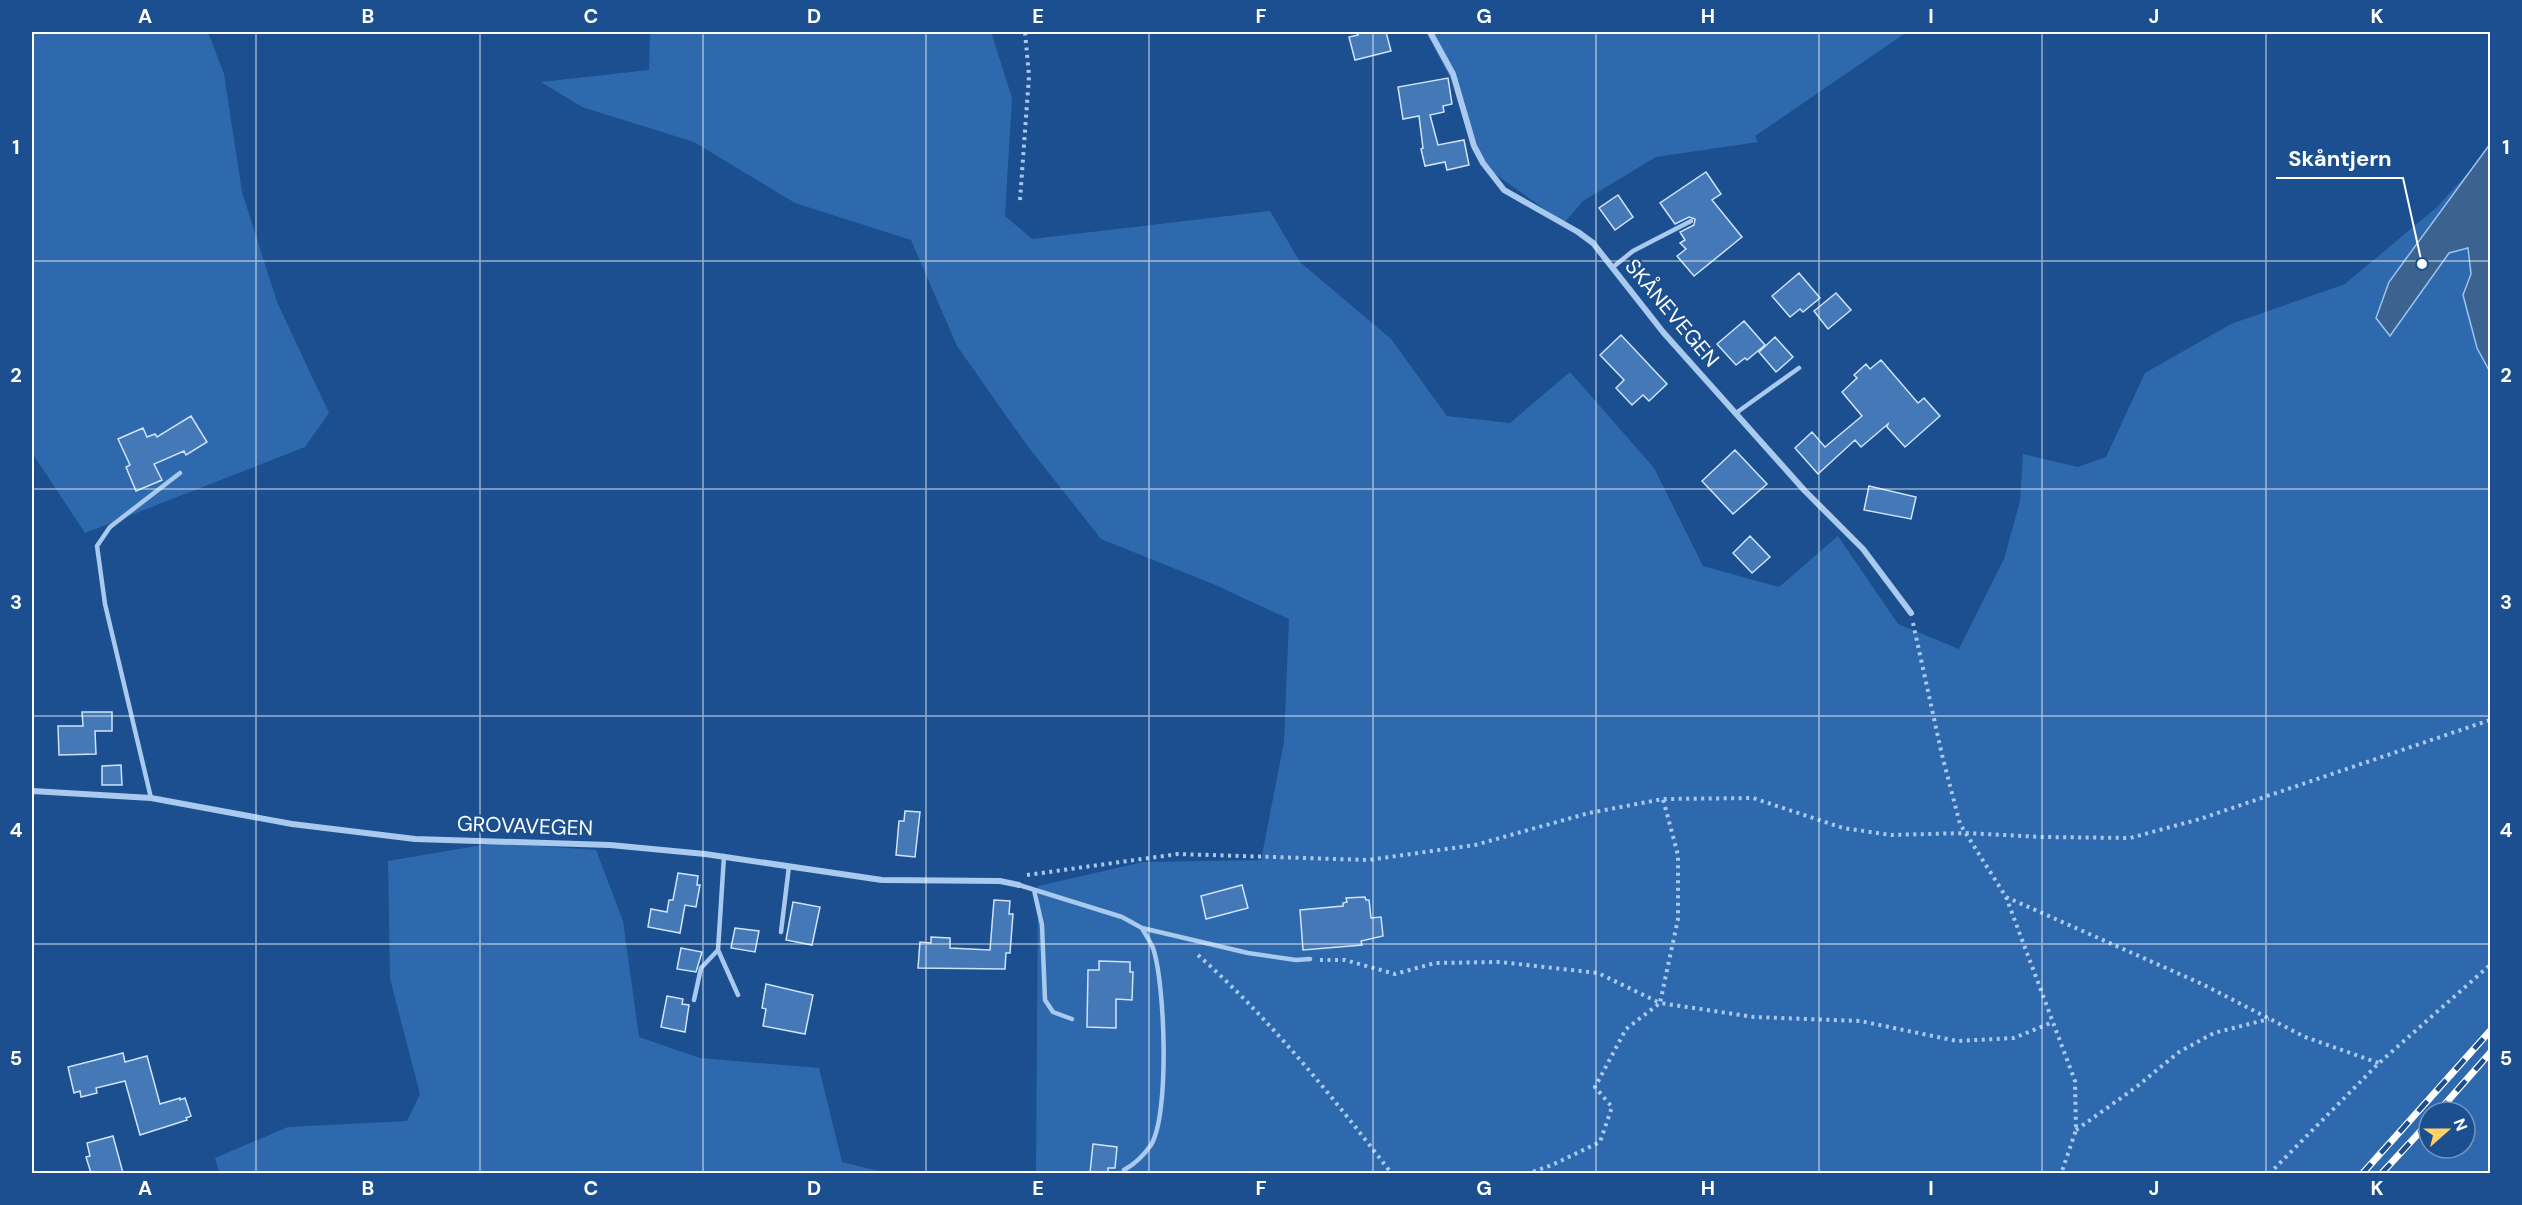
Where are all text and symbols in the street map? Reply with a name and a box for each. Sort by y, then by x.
text: A [138,3,152,29]
text: B [362,3,374,29]
text: C [584,3,598,29]
text: D [807,3,821,29]
text: E [1032,3,1044,29]
text: F [1255,3,1267,29]
text: G [1476,3,1492,29]
text: H [1701,3,1715,29]
text: I [1928,3,1934,29]
text: J [2149,3,2159,29]
text: K [2370,3,2384,29]
text: 1 [12,134,20,160]
text: 1 [2502,134,2510,160]
callout: Skåntjern [2276,138,2403,178]
text: Skåntjern [2288,144,2392,173]
street label: SKÅNEVEGEN [1619,253,1725,373]
text: 2 [10,362,22,388]
text: 2 [2500,362,2512,388]
text: 3 [10,589,22,615]
text: 3 [2500,589,2512,615]
street label: GROVAVEGEN [456,810,594,842]
text: 4 [10,817,23,843]
text: 4 [2500,817,2513,843]
text: 5 [10,1045,22,1071]
text: 5 [2500,1045,2512,1071]
north arrow [2417,1100,2477,1160]
text: N [2449,1116,2472,1134]
text: A [138,1175,152,1201]
text: B [362,1175,374,1201]
text: C [584,1175,598,1201]
text: D [807,1175,821,1201]
text: E [1032,1175,1044,1201]
text: F [1255,1175,1267,1201]
text: G [1476,1175,1492,1201]
text: H [1701,1175,1715,1201]
text: I [1928,1175,1934,1201]
text: J [2149,1175,2159,1201]
text: K [2370,1175,2384,1201]

